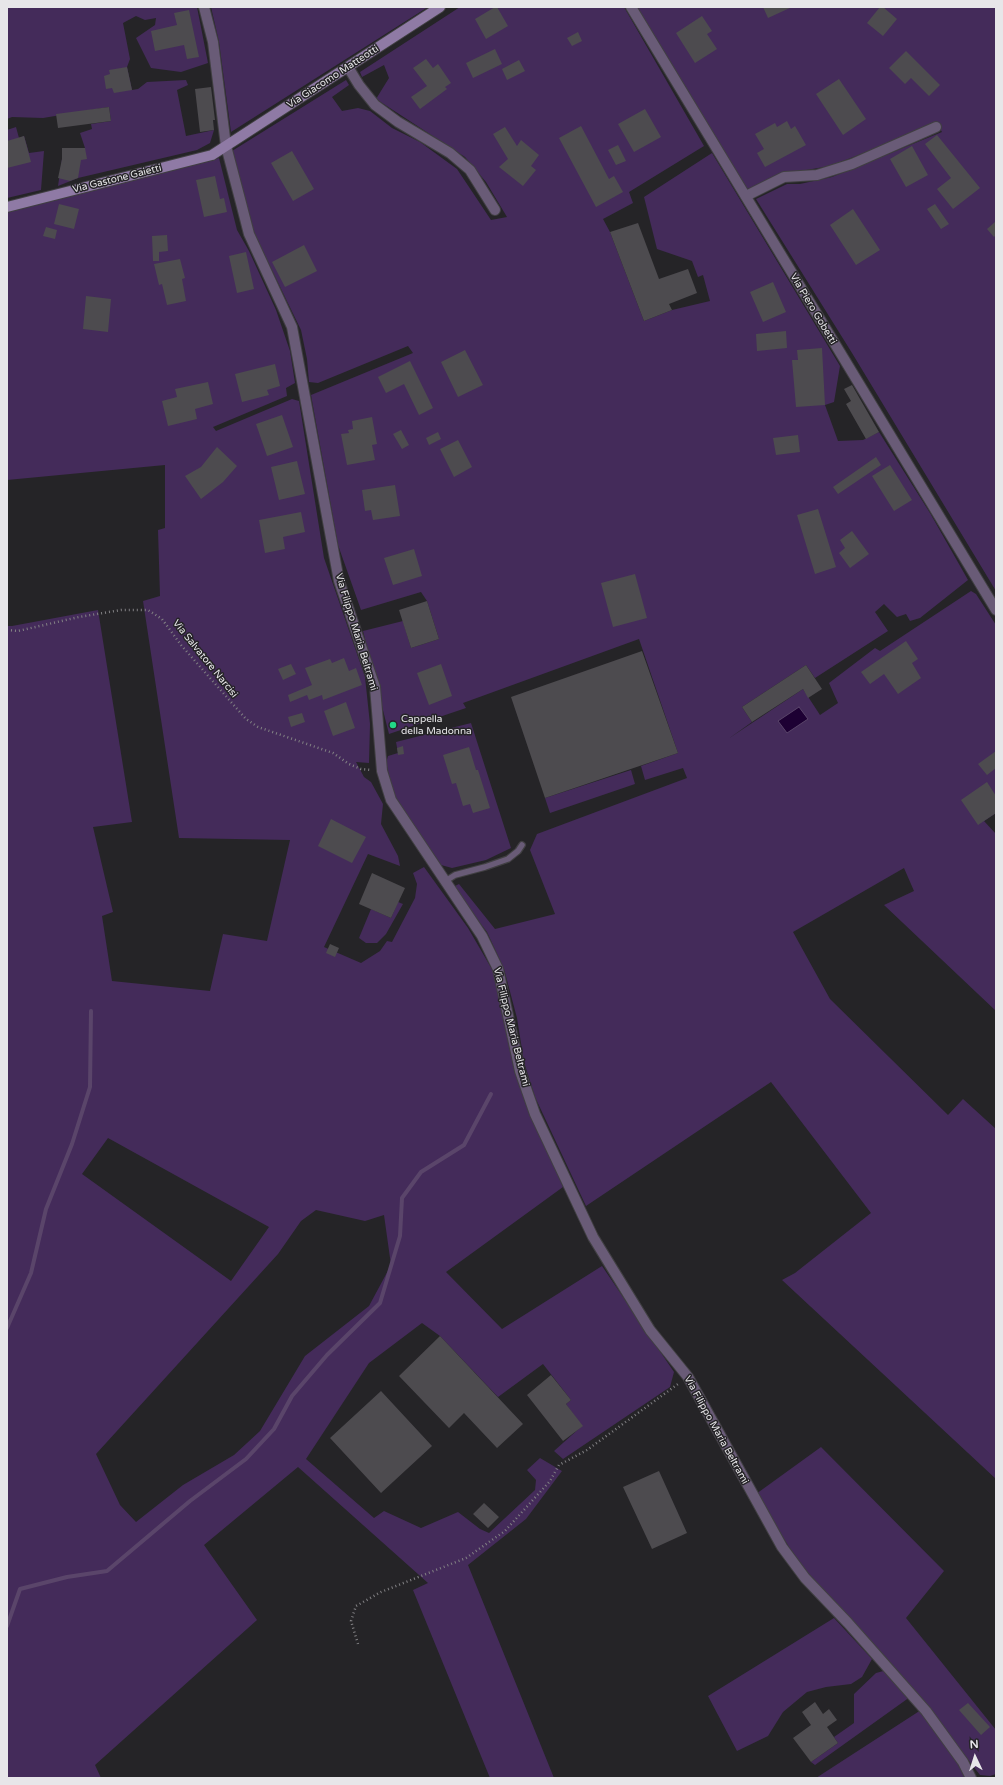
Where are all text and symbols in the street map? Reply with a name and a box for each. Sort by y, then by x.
street label: Via Giacomo Matteotti [285,43,381,111]
street label: Via Gastone Gaietti [71,162,163,196]
street label: Via Piero Gobetti [787,271,839,347]
street label: Via Filippo Maria Beltrami [332,572,380,692]
street label: Via Salvatore Narcisi [170,618,240,700]
place label: Cappella della Madonna [401,713,472,736]
marker: Cappella della Madonna [388,720,398,730]
street label: Via Filippo Maria Beltrami [490,966,532,1088]
street label: Via Filippo Maria Beltrami [681,1374,751,1486]
north arrow [955,1737,995,1777]
text: N [969,1738,979,1751]

